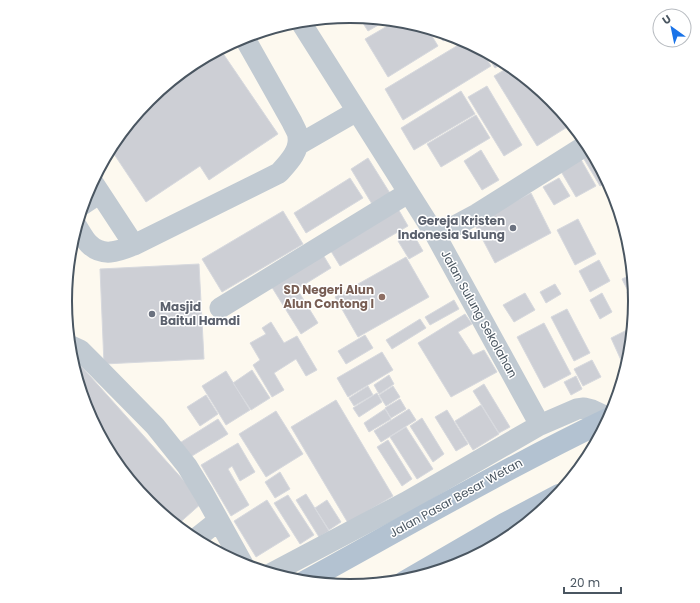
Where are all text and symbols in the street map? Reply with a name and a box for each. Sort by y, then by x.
north arrow [652,8,692,48]
text: U [659,11,674,28]
place label: Gereja Kristen Indonesia Sulung [398,212,505,243]
marker: Gereja Kristen Indonesia Sulung [508,223,518,233]
street label: Jalan Sulung Sekolahan [437,247,522,381]
place label: SD Negeri Alun Alun Contong I [283,281,374,312]
marker: SD Negeri Alun Alun Contong I [377,292,387,302]
place label: Masjid Baitul Hamdi [160,298,240,329]
marker: Masjid Baitul Hamdi [147,309,157,319]
street label: Jalan Pasar Besar Wetan [386,454,525,541]
scale bar [564,569,621,595]
text: 20 m [570,574,600,591]

